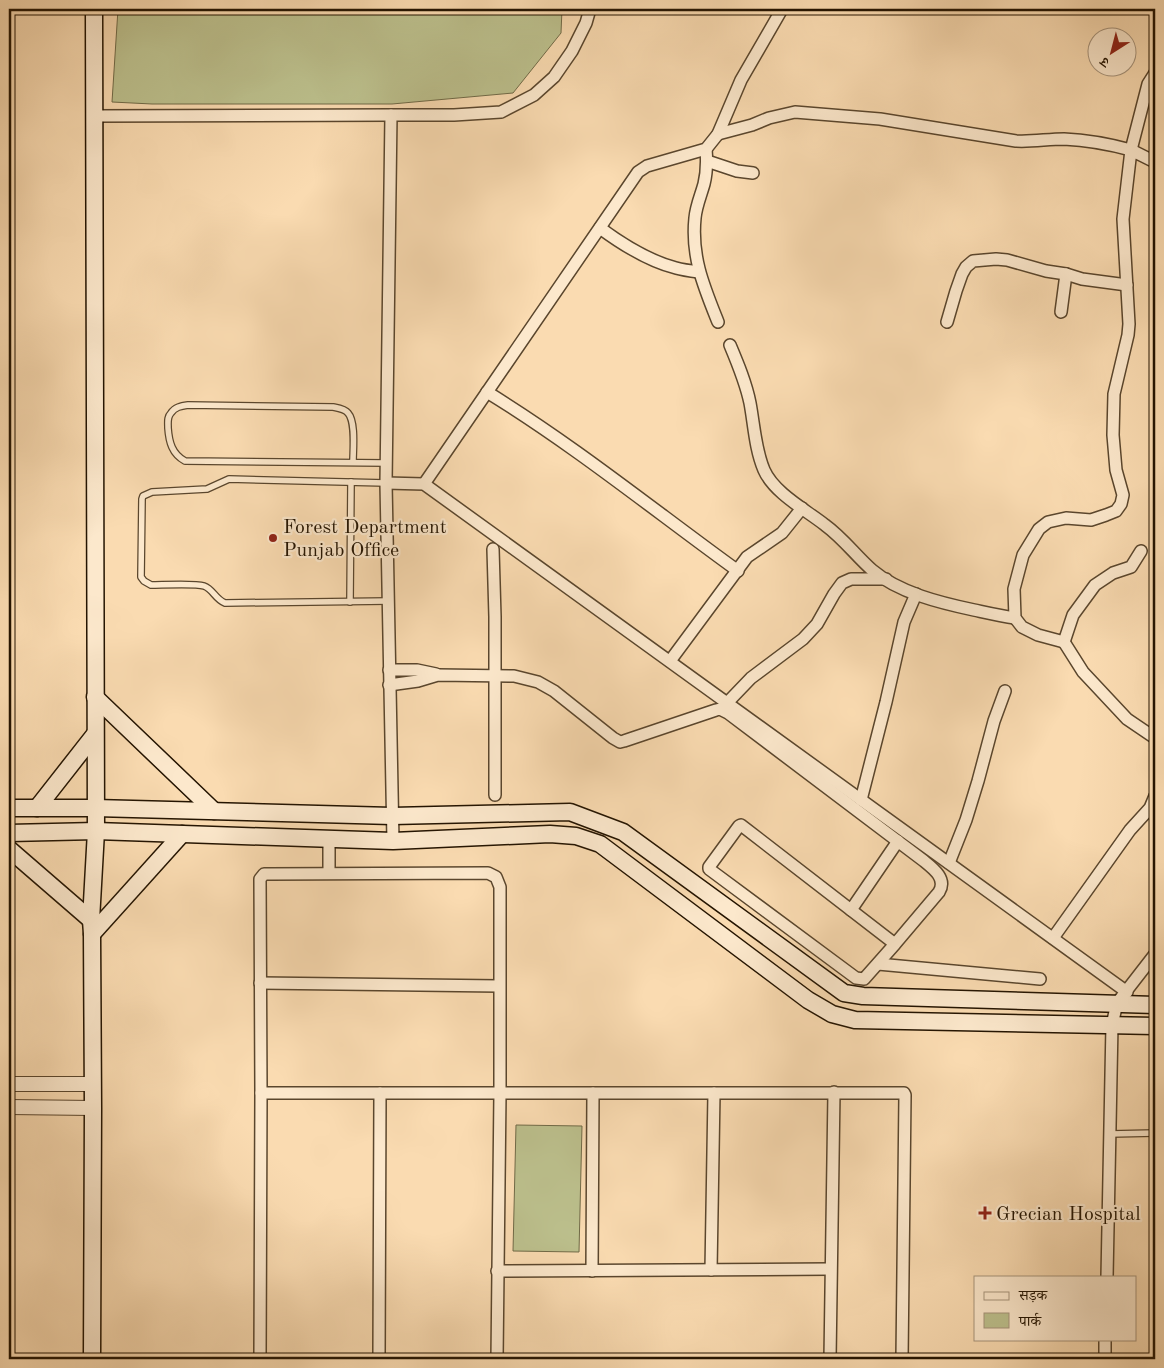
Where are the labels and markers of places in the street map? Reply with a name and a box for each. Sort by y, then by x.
place label: Forest Department Punjab Office [283,518,447,561]
marker: Forest Department Punjab Office [267,532,279,544]
place label: Grecian Hospital [996,1205,1141,1225]
marker: Grecian Hospital [978,1206,992,1220]

